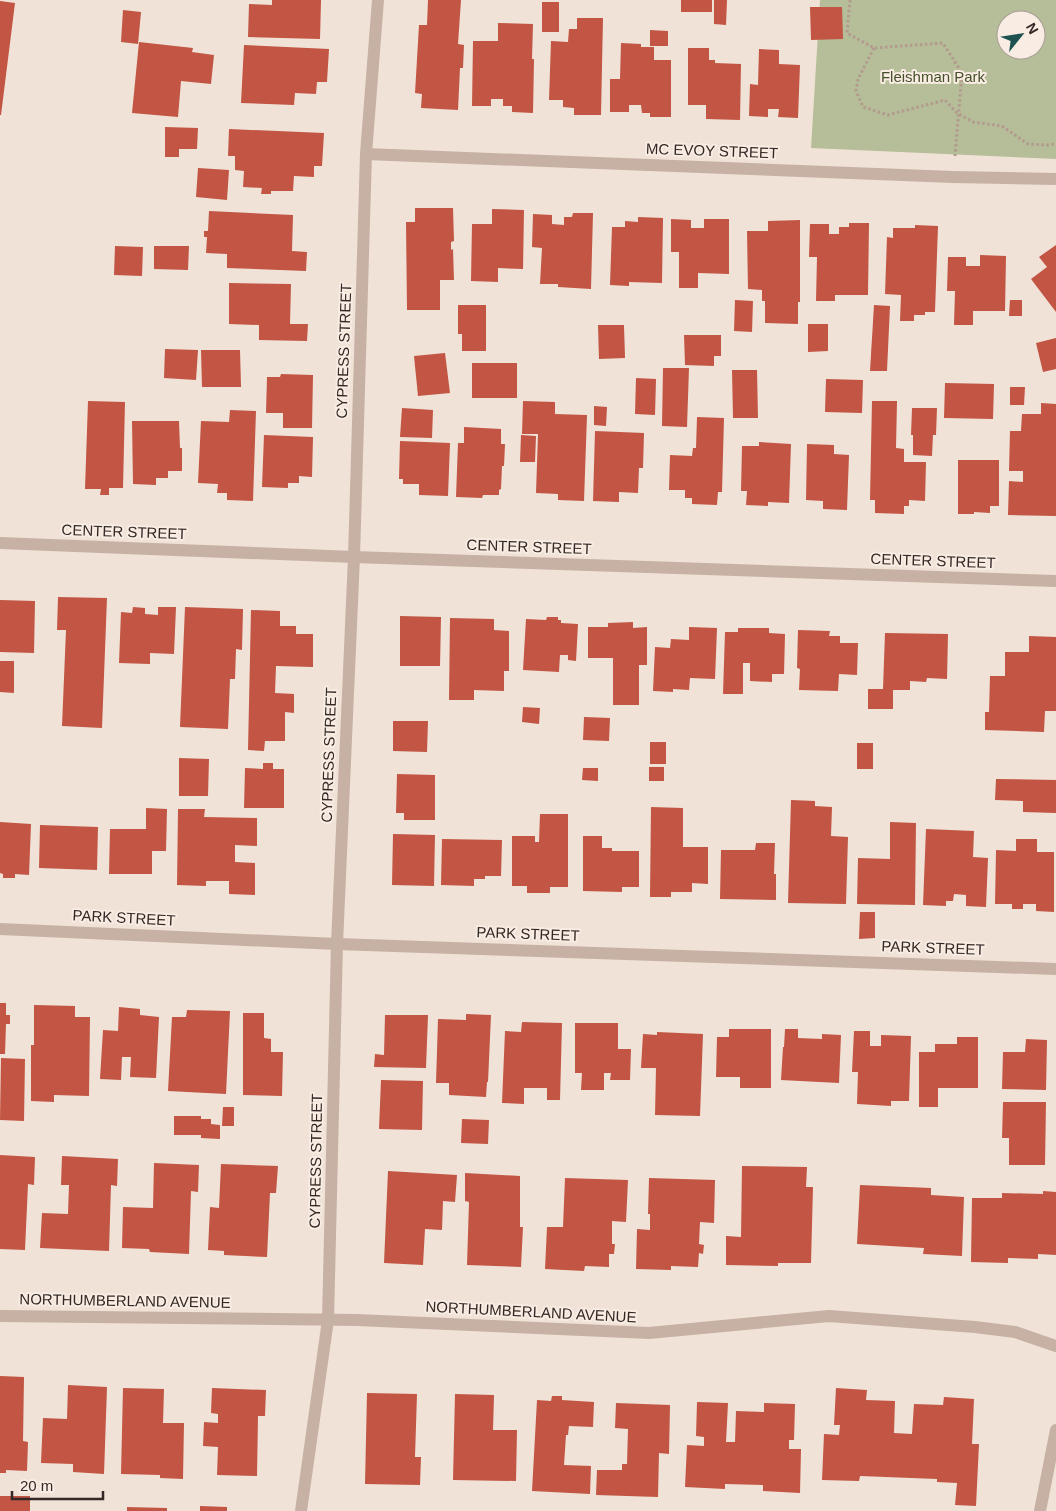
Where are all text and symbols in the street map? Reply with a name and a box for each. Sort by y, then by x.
north arrow [996,10,1046,60]
text: N [1023,20,1042,37]
park label: Fleishman Park [881,68,986,85]
street label: MC EVOY STREET [646,140,778,161]
street label: CYPRESS STREET [333,283,354,419]
street label: CENTER STREET [61,521,187,542]
street label: CENTER STREET [466,536,592,557]
street label: CENTER STREET [870,550,996,571]
street label: CYPRESS STREET [318,687,339,823]
street label: PARK STREET [72,906,176,929]
street label: PARK STREET [476,923,580,944]
street label: PARK STREET [881,937,985,958]
street label: CYPRESS STREET [306,1093,325,1229]
street label: NORTHUMBERLAND AVENUE [19,1290,231,1311]
street label: NORTHUMBERLAND AVENUE [425,1297,637,1326]
scale bar [12,1468,104,1500]
text: 20 m [20,1477,53,1494]

